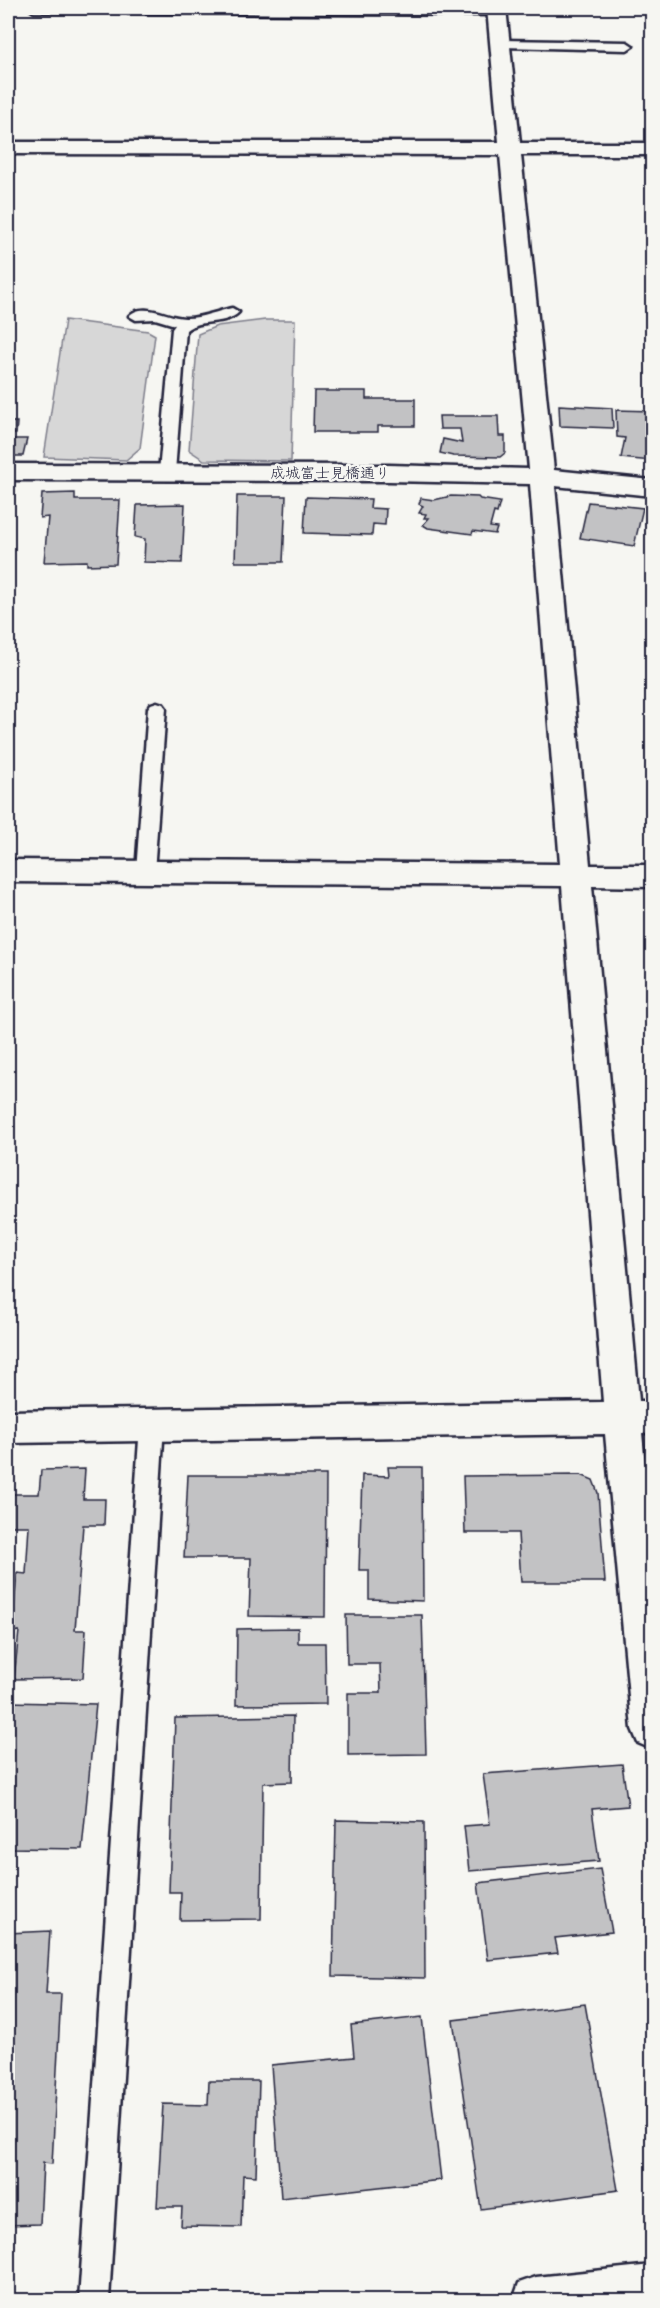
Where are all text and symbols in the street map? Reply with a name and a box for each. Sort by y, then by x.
street label: 成城富士見橋通り [270,464,390,483]

